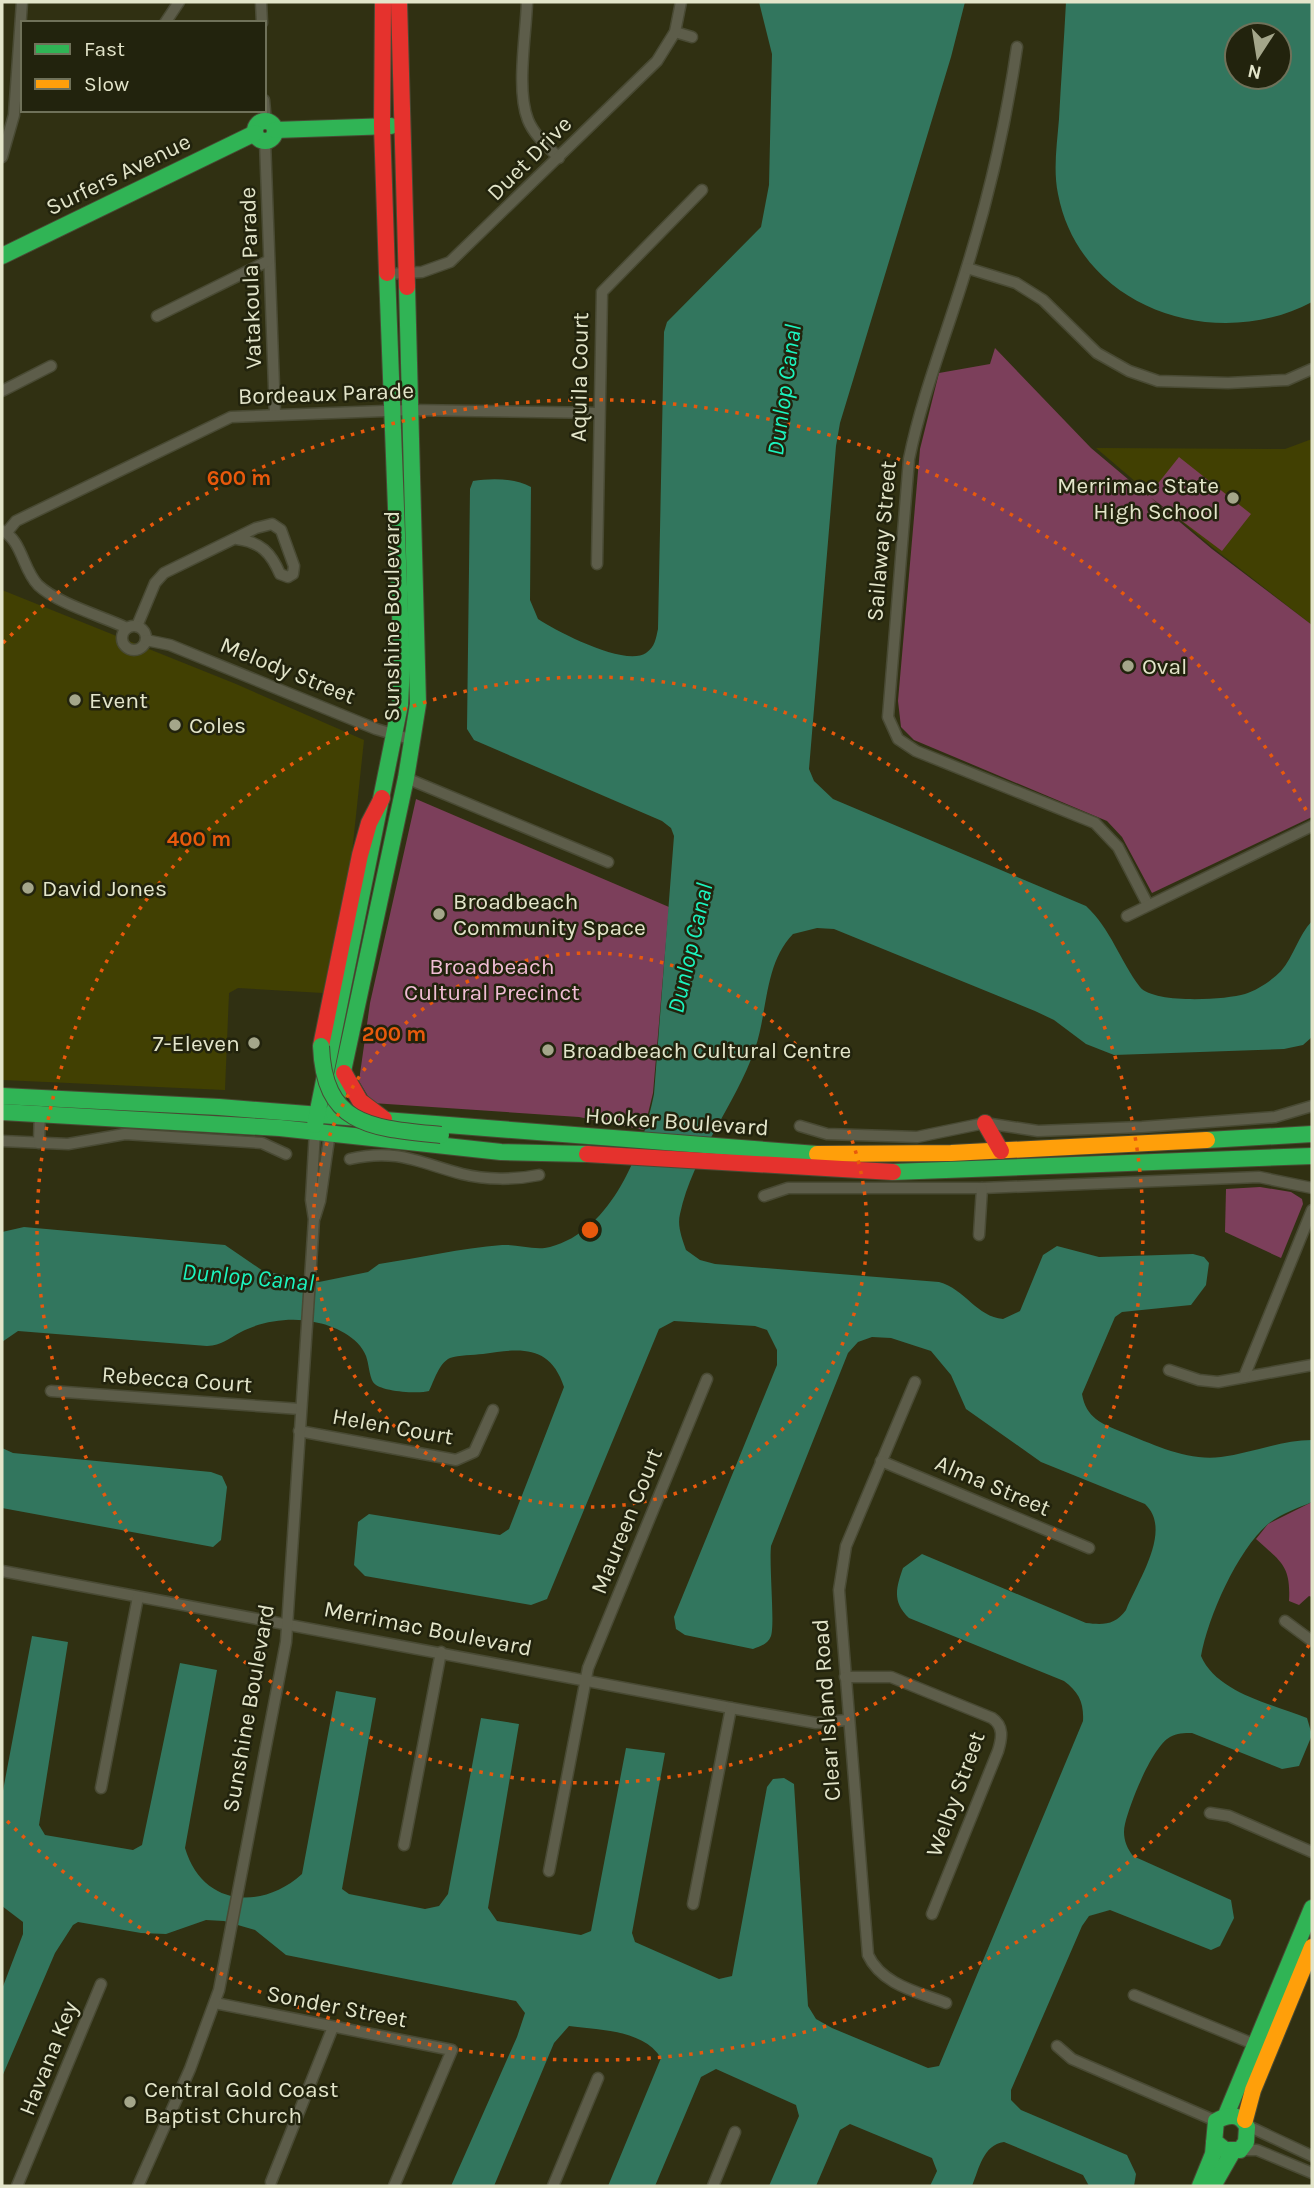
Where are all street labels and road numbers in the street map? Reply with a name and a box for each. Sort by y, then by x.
street label: Duet Drive [481,110,577,206]
street label: Surfers Avenue [42,128,195,221]
street label: Vatakoula Parade [234,187,267,369]
street label: Aquila Court [565,312,594,442]
street label: Bordeaux Parade [237,377,415,410]
street label: Sailaway Street [861,459,902,622]
street label: Sunshine Boulevard [378,511,405,721]
street label: Melody Street [216,631,360,710]
street label: Hooker Boulevard [584,1102,770,1141]
street label: Rebecca Court [101,1361,253,1398]
street label: Helen Court [330,1403,456,1450]
street label: Maureen Court [585,1444,668,1598]
street label: Alma Street [931,1449,1055,1522]
street label: Merrimac Boulevard [322,1595,534,1662]
street label: Sunshine Boulevard [217,1602,280,1814]
street label: Clear Island Road [807,1618,846,1802]
street label: Welby Street [920,1728,991,1860]
street label: Sonder Street [264,1980,410,2033]
street label: Havana Key [13,1997,84,2119]

